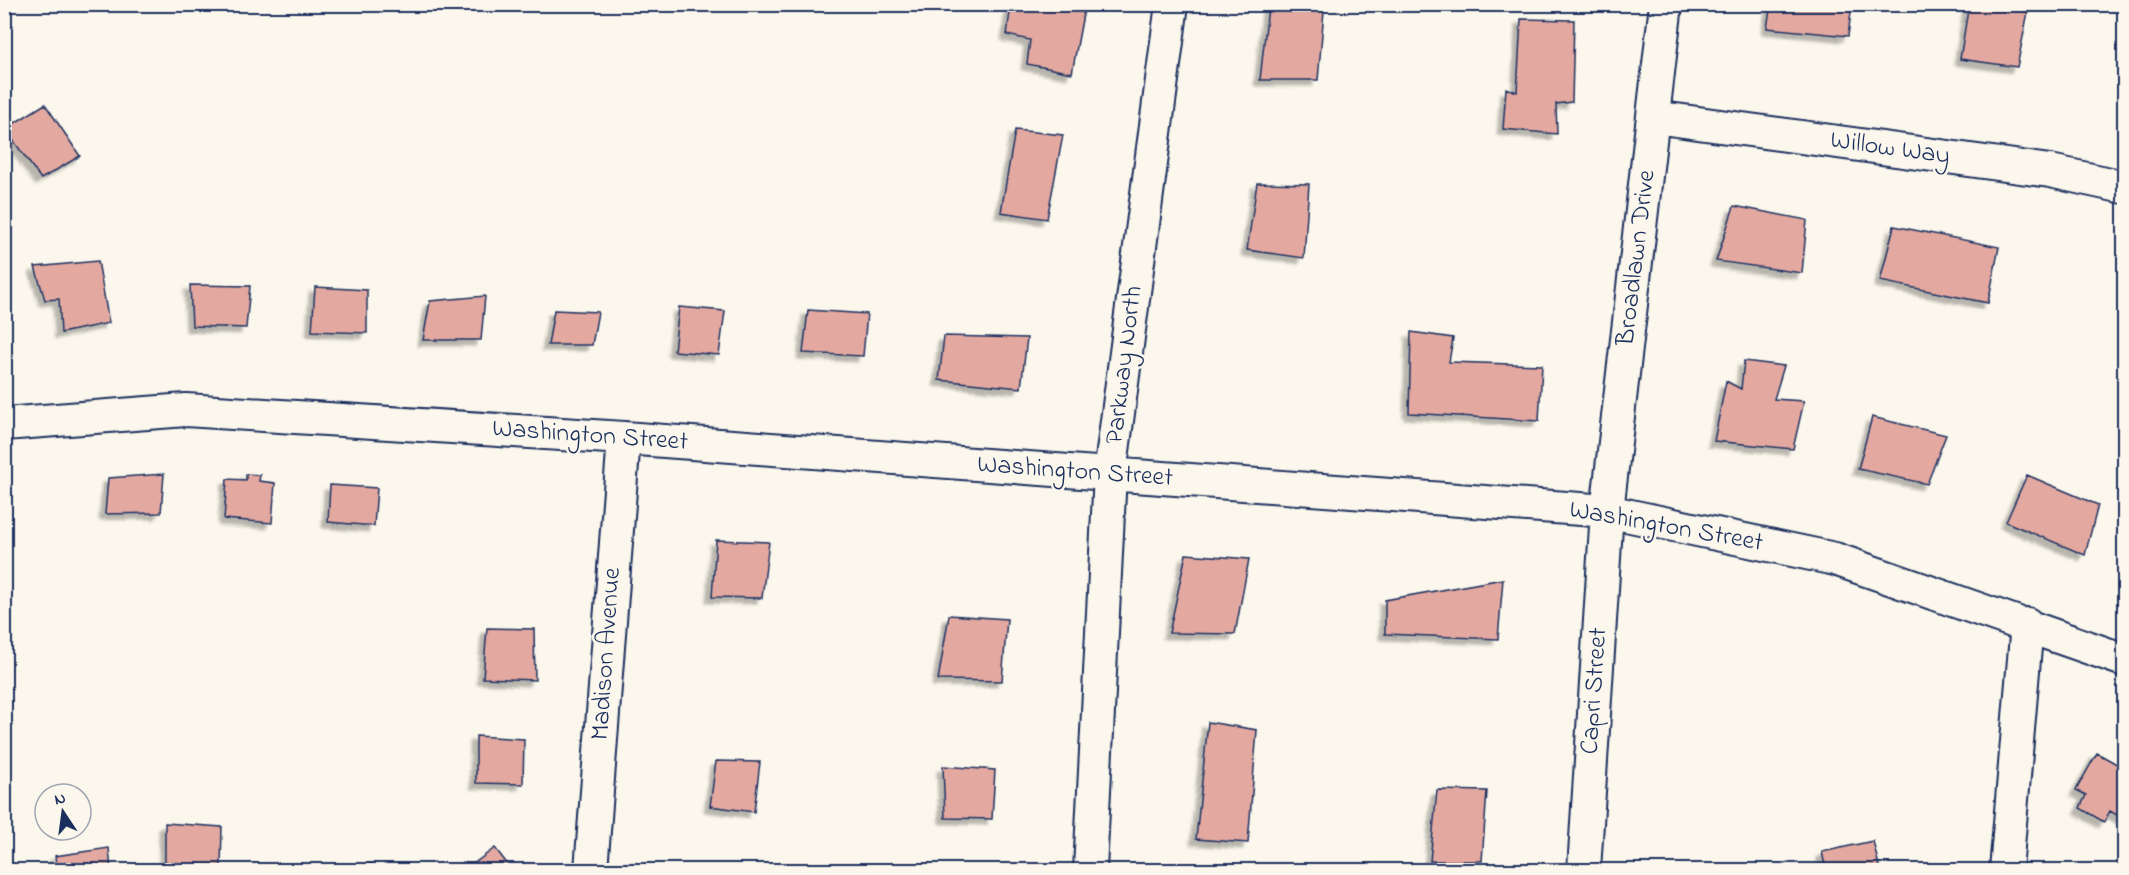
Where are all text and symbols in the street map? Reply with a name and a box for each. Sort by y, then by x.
street label: Willow Way [1828,122,1952,176]
street label: Broadlawn Drive [1607,168,1667,349]
street label: Parkway North [1096,284,1154,446]
street label: Washington Street [491,410,689,462]
street label: Washington Street [976,446,1174,498]
street label: Washington Street [1566,491,1766,563]
street label: Madison Avenue [582,566,632,742]
street label: Capri Street [1572,626,1618,756]
north arrow [33,782,93,842]
text: N [52,786,68,812]

